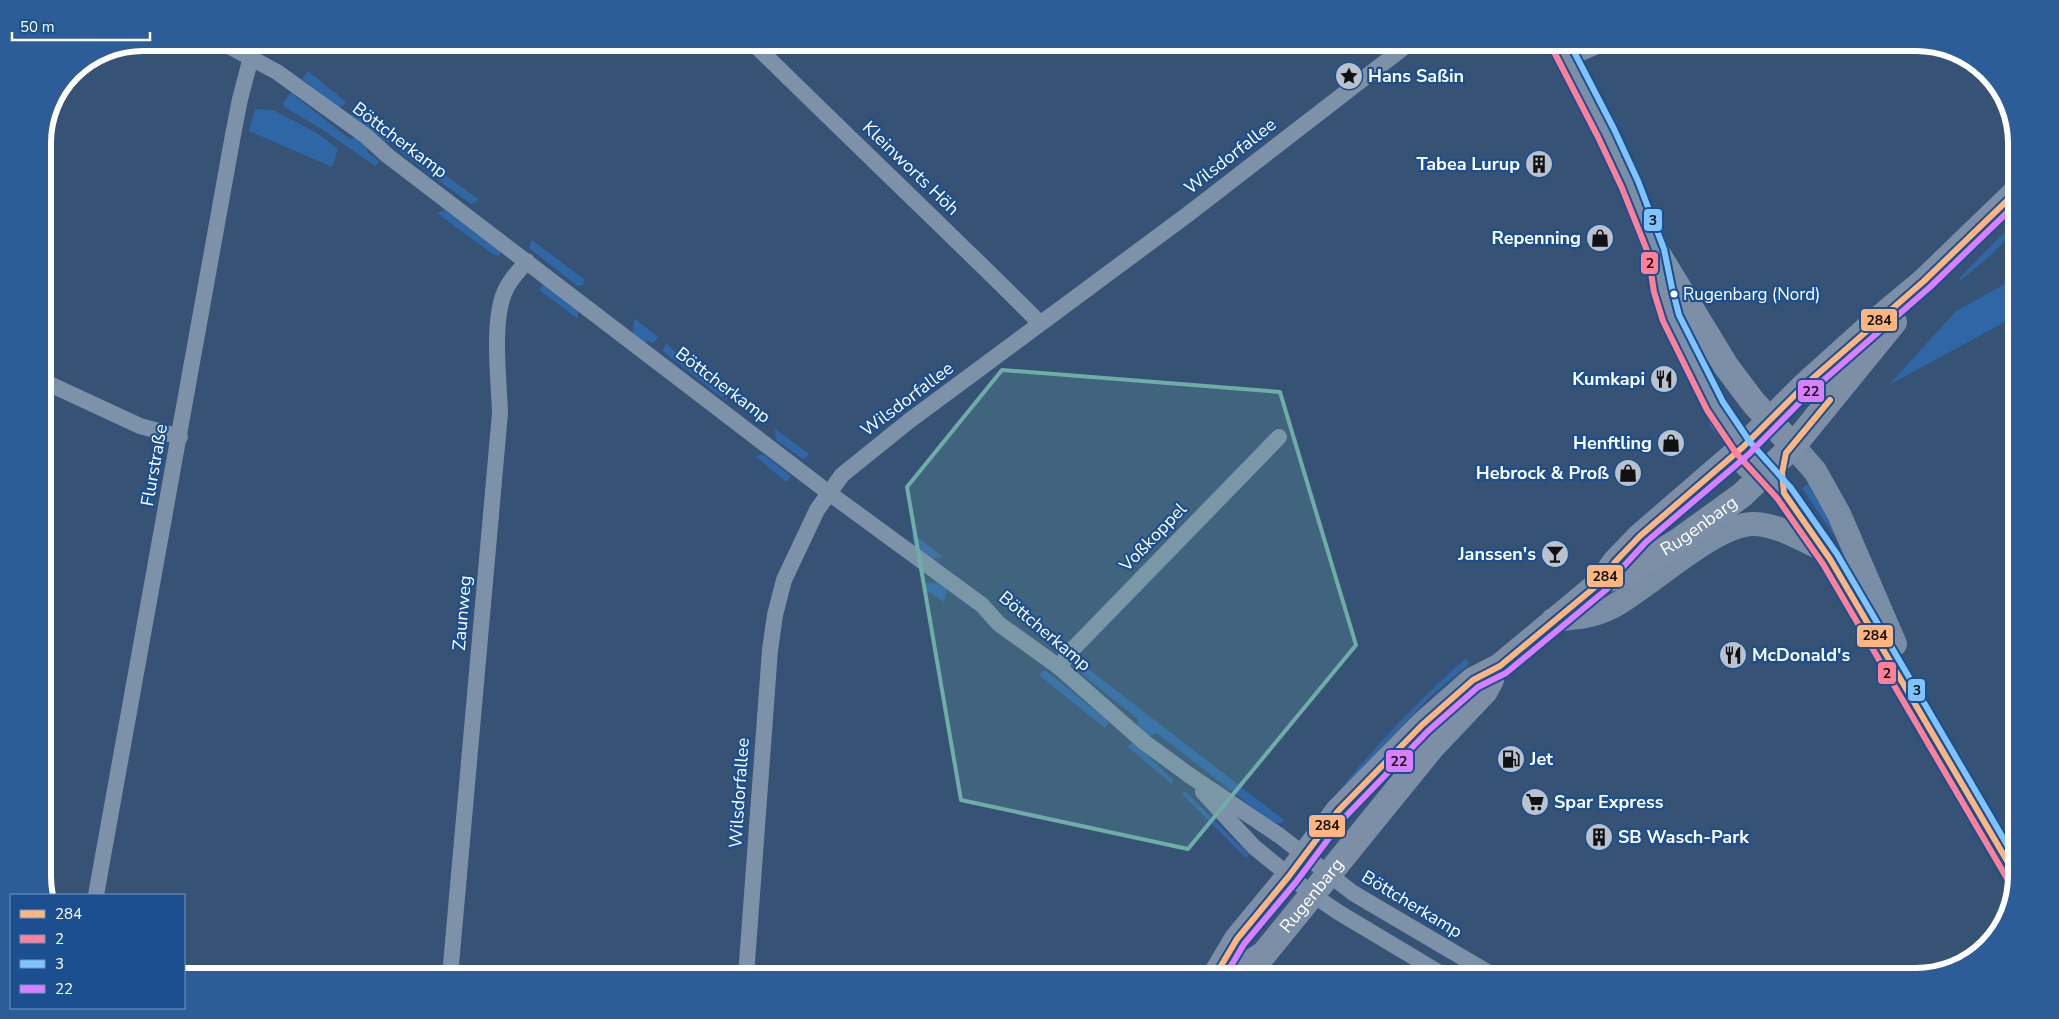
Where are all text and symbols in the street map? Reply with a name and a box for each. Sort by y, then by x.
scale bar [12,10,150,42]
text: 50 m [20,17,55,37]
place icon: Hans Saßin [1334,61,1364,91]
place label: Hans Saßin [1368,64,1464,88]
street label: Böttcherkamp [348,96,452,184]
street label: Wilsdorfallee [1179,113,1281,199]
street label: Kleinworts Höh [857,116,965,220]
building icon: Tabea Lurup [1524,149,1554,179]
place label: Tabea Lurup [1416,152,1520,176]
line badge: 3 [1643,208,1663,232]
text: 3 [1649,211,1657,230]
shop icon: Repenning [1585,223,1615,253]
place label: Repenning [1492,226,1581,250]
line badge: 2 [1640,251,1659,275]
text: 2 [1646,254,1654,273]
place label: Rugenbarg (Nord) [1683,283,1821,306]
marker: Rugenbarg (Nord) [1669,289,1679,299]
line badge: 284 [1860,308,1898,332]
text: 284 [1866,311,1892,330]
street label: Böttcherkamp [671,341,775,429]
street label: Wilsdorfallee [856,356,958,442]
restaurant icon: Kumkapi [1649,364,1679,394]
place label: Kumkapi [1572,367,1645,391]
line badge: 22 [1797,379,1825,403]
text: 22 [1803,382,1819,401]
street label: Flurstraße [135,422,173,508]
shop icon: Henftling [1656,428,1686,458]
place label: Henftling [1573,431,1652,455]
shop icon: Hebrock & Proß [1613,458,1643,488]
place label: Hebrock & Proß [1476,461,1609,485]
street label: Rugenbarg [1656,490,1742,561]
street label: Voßkoppel [1113,497,1192,577]
bar icon: Janssen's [1540,539,1570,569]
place label: Janssen's [1457,542,1536,566]
line badge: 284 [1586,564,1624,588]
text: 284 [1592,567,1618,586]
street label: Zaunweg [447,574,477,652]
street label: Böttcherkamp [994,585,1096,677]
line badge: 284 [1856,624,1894,648]
text: 284 [1862,626,1888,645]
restaurant icon: McDonald's [1718,640,1748,670]
place label: McDonald's [1752,643,1850,667]
line badge: 2 [1877,661,1897,685]
text: 2 [1883,664,1891,683]
line badge: 3 [1907,678,1926,702]
text: 3 [1913,681,1921,700]
street label: Wilsdorfallee [723,737,755,849]
fuel station icon: Jet [1496,744,1526,774]
place label: Jet [1529,747,1553,771]
line badge: 22 [1385,749,1414,773]
text: 22 [1391,752,1407,771]
supermarket icon: Spar Express [1520,787,1550,817]
place label: Spar Express [1554,790,1664,814]
line badge: 284 [1308,814,1346,838]
text: 284 [1314,816,1340,835]
building icon: SB Wasch-Park [1584,822,1614,852]
place label: SB Wasch-Park [1618,825,1749,849]
street label: Rugenbarg [1274,853,1349,938]
street label: Böttcherkamp [1357,865,1467,943]
legend [10,894,185,1009]
text: 284 [55,904,82,924]
text: 2 [55,929,64,949]
text: 3 [55,954,64,974]
text: 22 [55,979,73,999]

